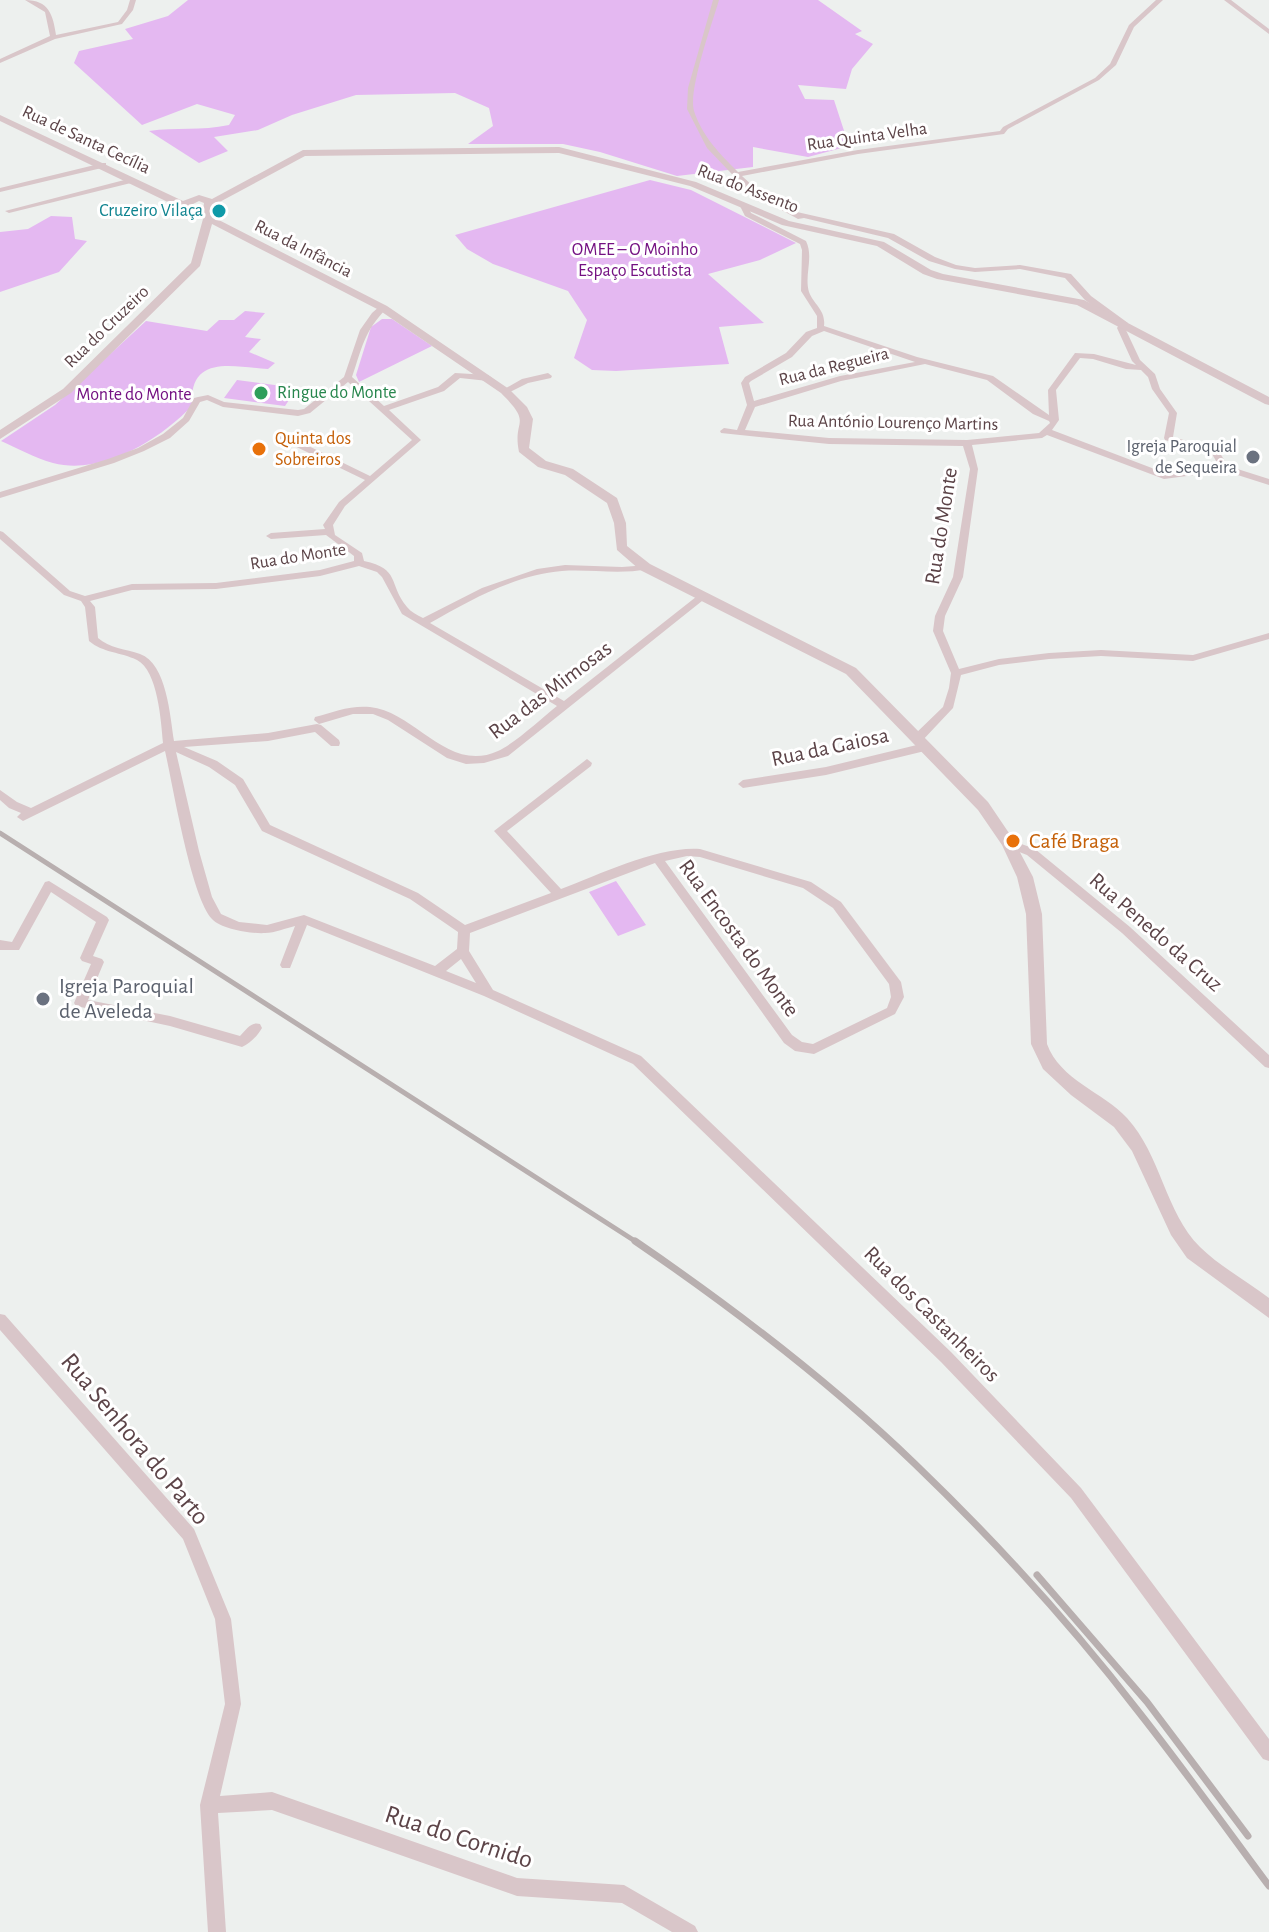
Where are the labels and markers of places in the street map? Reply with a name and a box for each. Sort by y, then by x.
place label: Cruzeiro Vilaça [99,202,203,220]
marker: Cruzeiro Vilaça [210,202,228,220]
marker: Ringue do Monte [252,384,270,402]
place label: Ringue do Monte [277,384,397,402]
place label: Quinta dos Sobreiros [275,430,351,469]
place label: Igreja Paroquial de Sequeira [1127,438,1237,477]
marker: Quinta dos Sobreiros [250,440,268,458]
marker: Igreja Paroquial de Sequeira [1244,448,1262,466]
place label: Café Braga [1029,830,1120,852]
marker: Café Braga [1004,832,1022,850]
place label: Igreja Paroquial de Aveleda [59,975,194,1022]
marker: Igreja Paroquial de Aveleda [34,990,52,1008]

